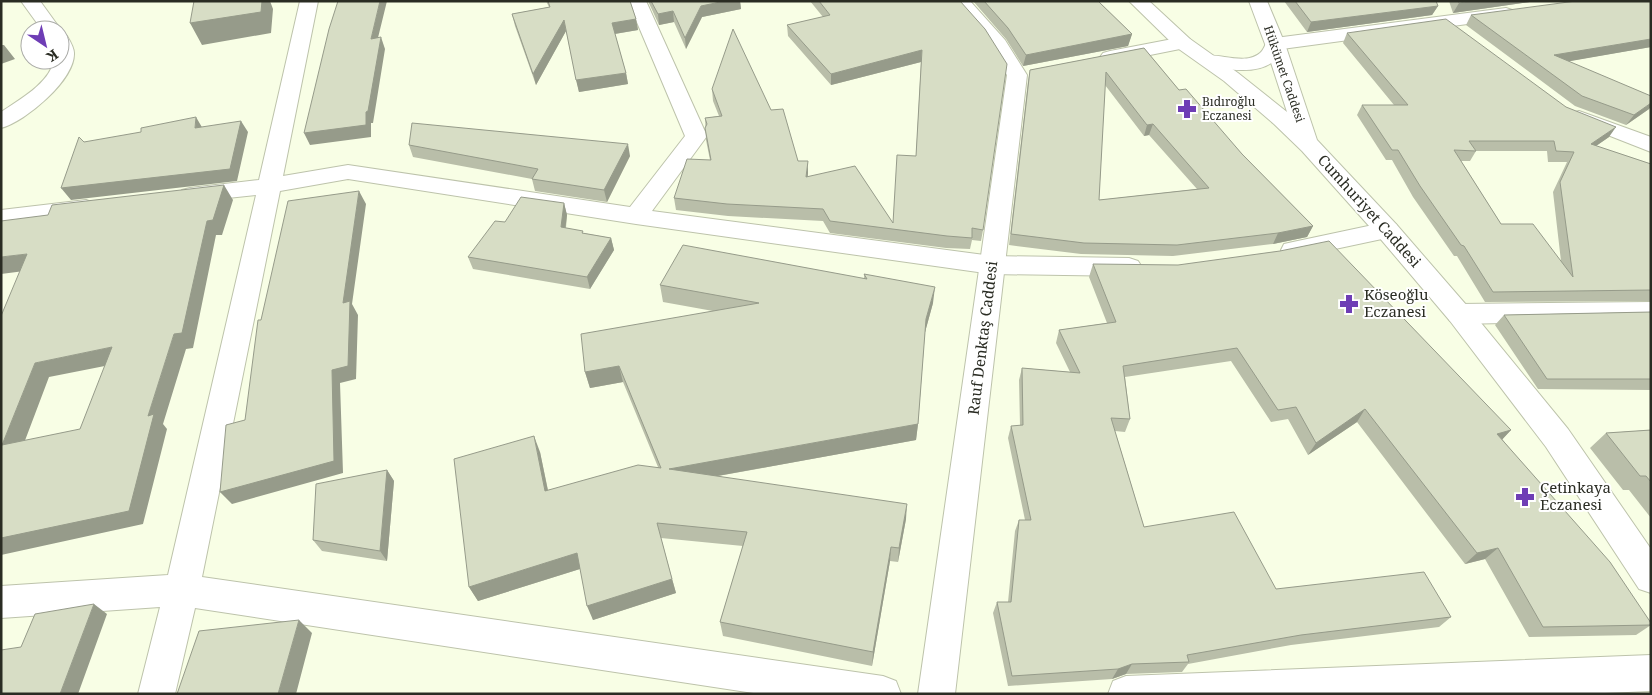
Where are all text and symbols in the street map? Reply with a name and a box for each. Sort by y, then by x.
north arrow [20,20,70,70]
street label: Hükümet Caddesi [1260,23,1309,125]
text: K [42,45,62,67]
place label: Bıdıroğlu Eczanesi [1202,93,1256,124]
pharmacy icon: Bıdıroğlu Eczanesi [1176,98,1198,120]
street label: Cumhuriyet Caddesi [1314,150,1426,271]
street label: Rauf Denktaş Caddesi [963,260,1001,416]
place label: Köseoğlu Eczanesi [1364,284,1429,321]
pharmacy icon: Köseoğlu Eczanesi [1338,293,1360,315]
place label: Çetinkaya Eczanesi [1540,477,1611,514]
pharmacy icon: Çetinkaya Eczanesi [1514,486,1536,508]

